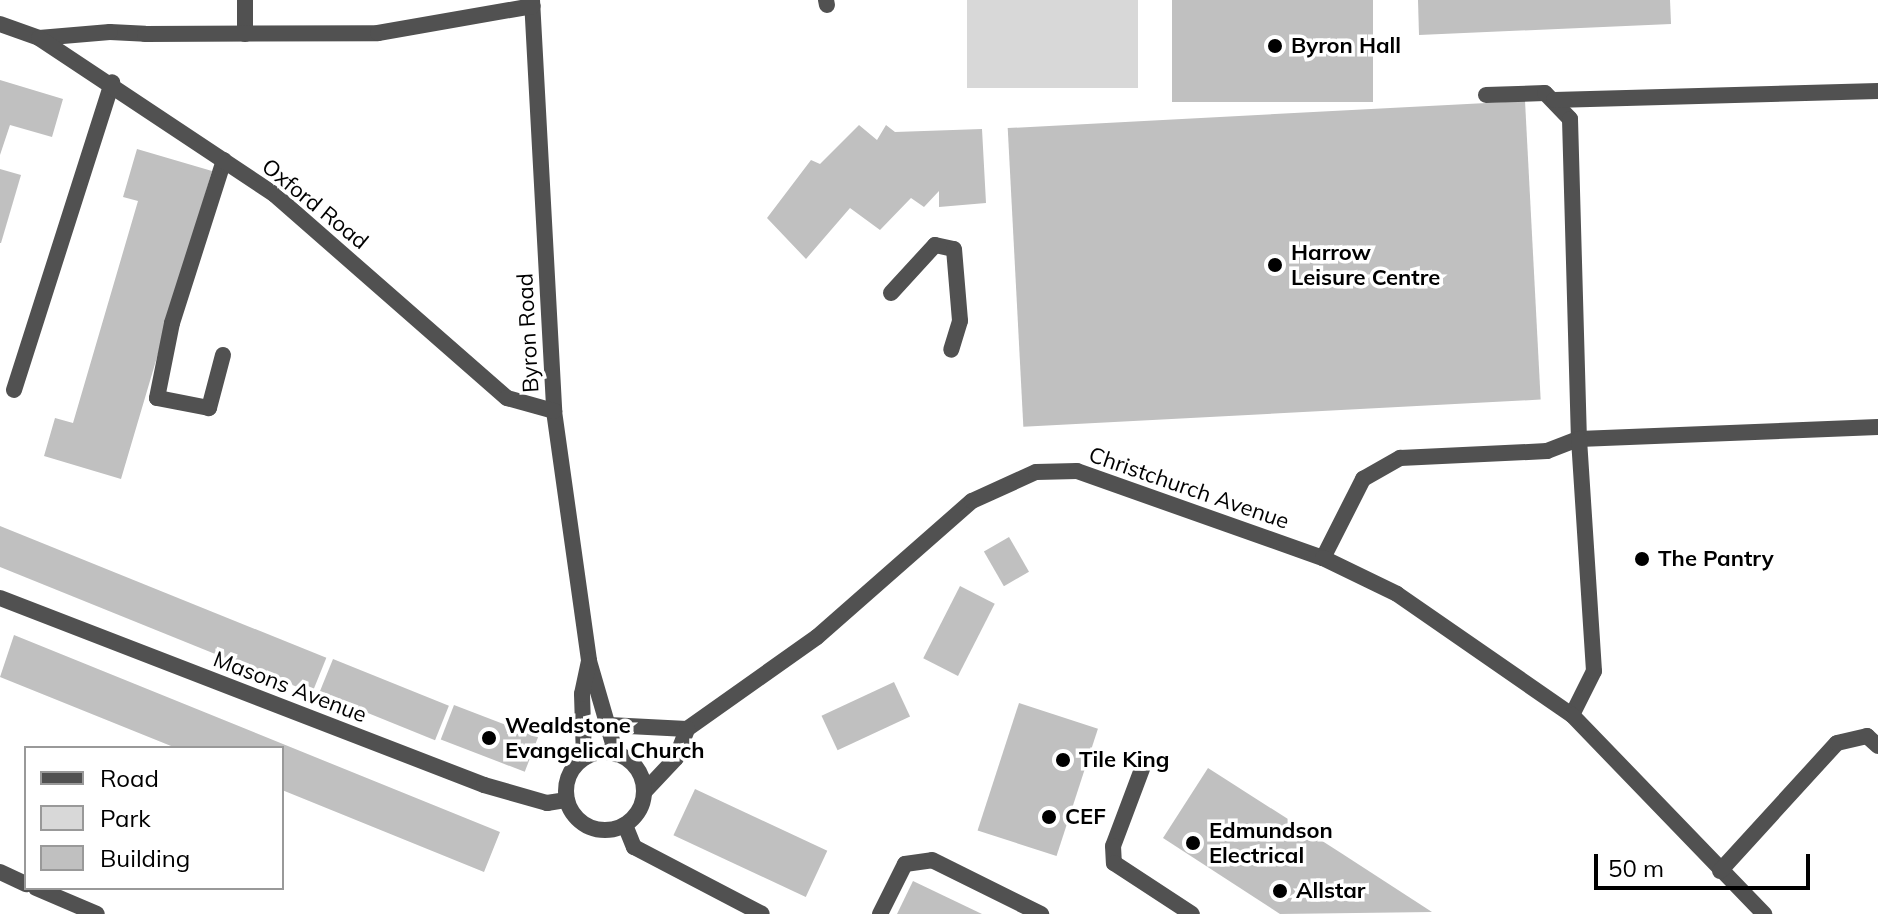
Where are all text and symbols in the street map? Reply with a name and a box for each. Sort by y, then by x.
place label: Byron Hall [1291,33,1401,59]
marker: Byron Hall [1266,37,1284,55]
street label: Oxford Road [257,153,373,255]
place label: Harrow Leisure Centre [1291,239,1440,290]
marker: Harrow Leisure Centre [1266,256,1284,274]
street label: Byron Road [512,273,544,393]
street label: Christchurch Avenue [1085,441,1293,535]
place label: The Pantry [1658,546,1774,572]
marker: The Pantry [1633,550,1651,568]
street label: Masons Avenue [210,646,370,728]
place label: Wealdstone Evangelical Church [505,712,704,764]
marker: Wealdstone Evangelical Church [480,729,498,747]
legend [24,746,284,890]
place label: Tile King [1079,747,1170,773]
marker: Tile King [1054,751,1072,769]
text: Road [100,763,159,793]
text: Park [100,803,151,833]
place label: CEF [1065,804,1106,830]
marker: CEF [1040,808,1058,826]
place label: Edmundson Electrical [1209,817,1333,868]
marker: Edmundson Electrical [1184,834,1202,852]
scale bar [1598,838,1814,888]
text: Building [100,843,190,873]
text: 50 m [1608,853,1664,883]
place label: Allstar [1296,878,1366,904]
marker: Allstar [1271,882,1289,900]

